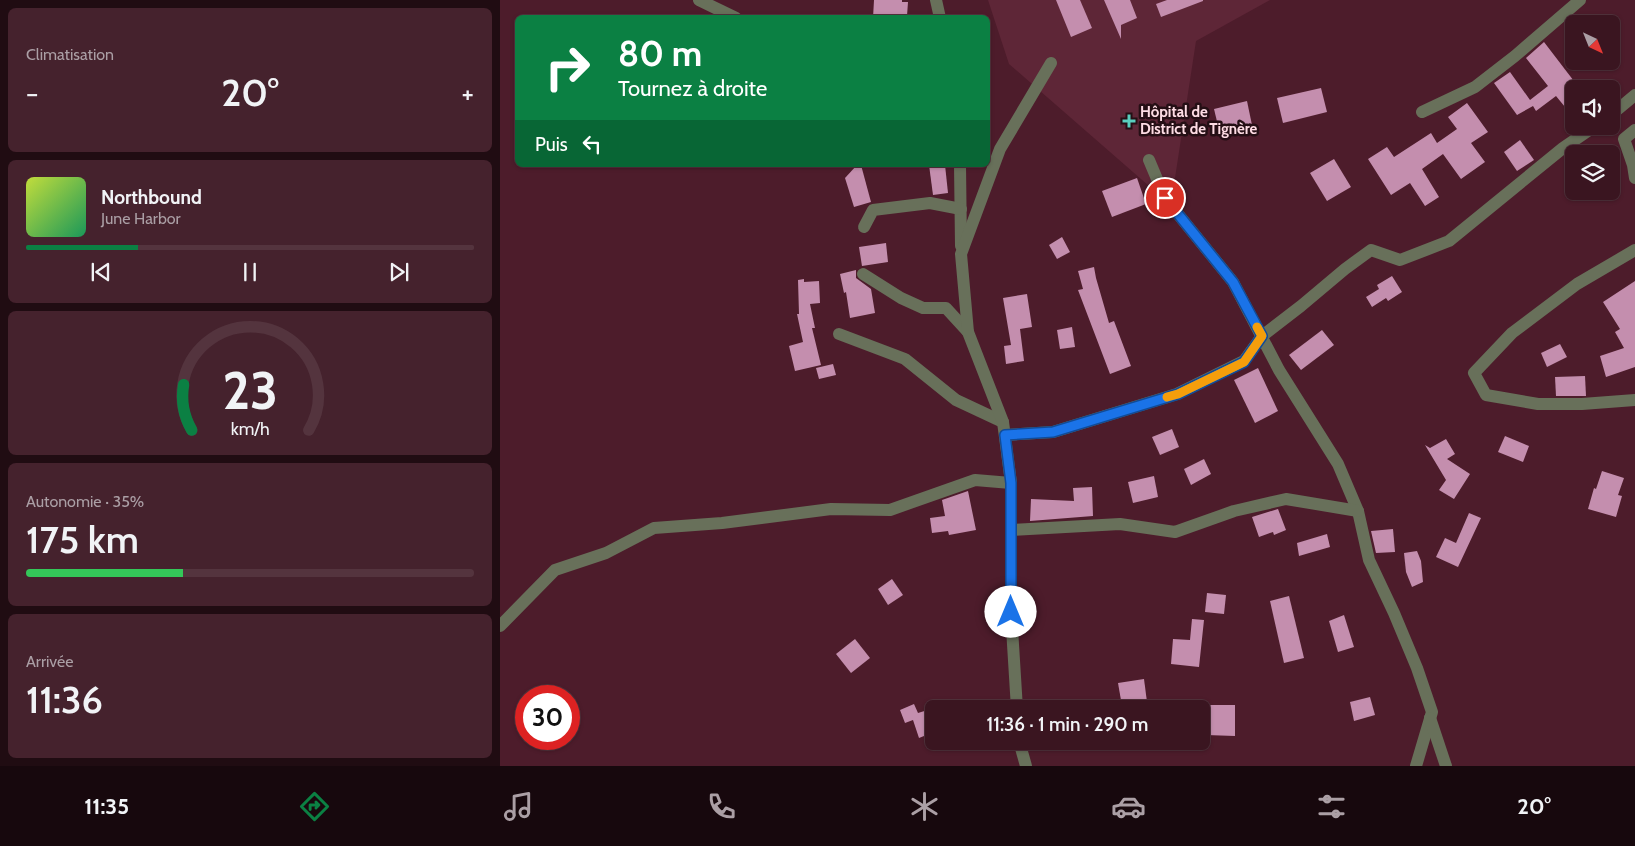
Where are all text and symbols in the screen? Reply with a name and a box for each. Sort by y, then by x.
north arrow [1565,15,1620,70]
map controls [1565,15,1620,200]
text: 80 m [618,32,702,75]
icon: right [535,35,600,100]
text: Climatisation [26,45,114,64]
text: 20° [221,69,279,116]
text: Tournez à droite [618,75,767,102]
text: − [26,76,38,110]
text: + [462,76,474,110]
button: sound [1565,80,1620,135]
place label: Hôpital de District de Tignère [1140,103,1257,138]
marker: Hôpital de District de Tignère [1122,114,1136,128]
icon: left [578,130,606,158]
text: Puis [535,133,568,156]
button: layers [1565,145,1620,200]
pin [1144,177,1186,219]
icon: arrive [1151,184,1179,212]
text: Northbound [101,186,202,209]
text: June Harbor [101,209,181,228]
icon: previous [87,258,115,286]
icon: pause [236,258,264,286]
icon: next [385,258,413,286]
text: 23 [222,359,278,422]
text: km/h [230,418,270,439]
text: Autonomie · 35% [26,492,144,511]
text: 175 km [26,516,139,563]
position arrow [984,585,1036,637]
text: Arrivée [26,652,73,671]
text: 11:36 [26,676,103,723]
speed limit sign: 30 [515,685,580,750]
text: 11:36 · 1 min · 290 m [987,713,1148,736]
icon: directions [297,789,332,824]
icon: music [501,789,536,824]
icon: phone [704,789,739,824]
icon: climate [907,789,942,824]
icon: car [1111,789,1146,824]
icon: filters [1314,789,1349,824]
text: 11:35 [84,793,129,820]
text: 20° [1517,793,1551,820]

